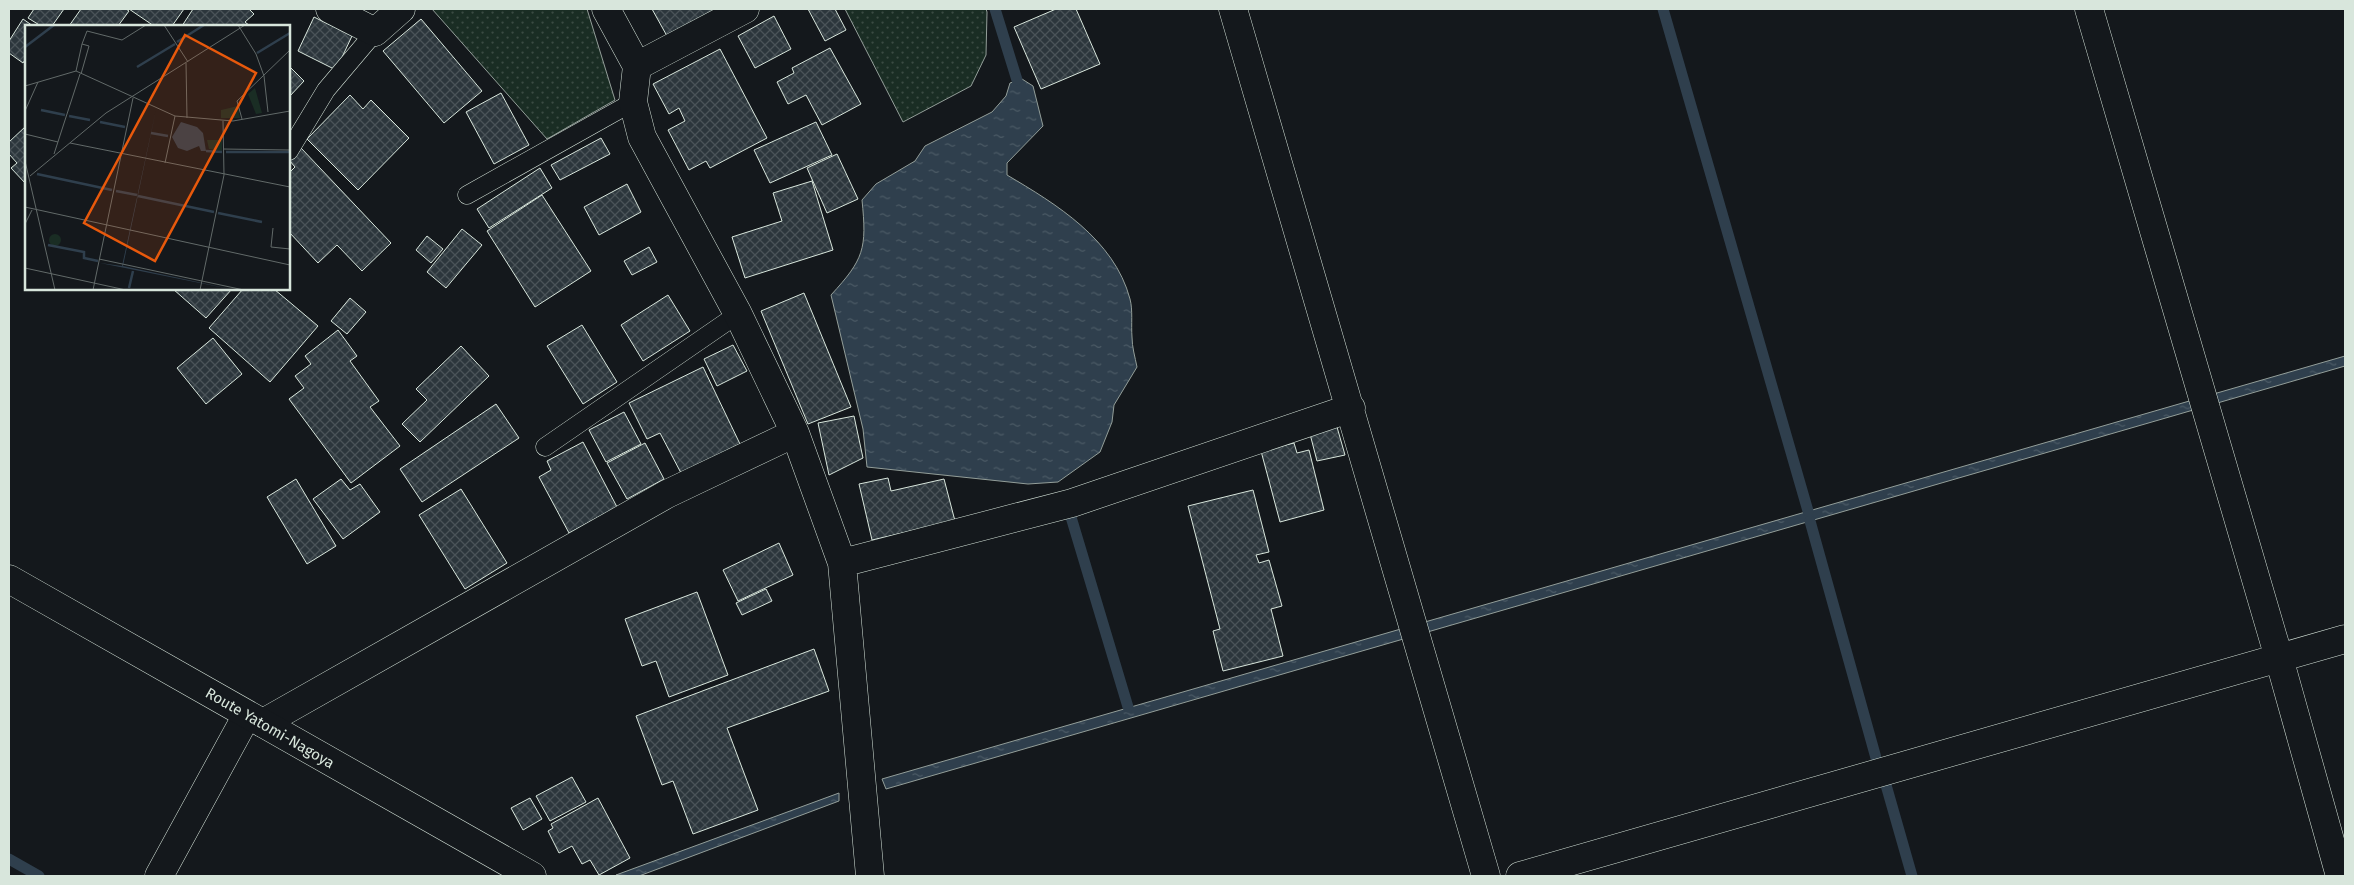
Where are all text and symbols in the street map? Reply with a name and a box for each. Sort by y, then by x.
inset map [25,25,290,290]
street label: Route Yatomi-Nagoya [202,684,338,772]

